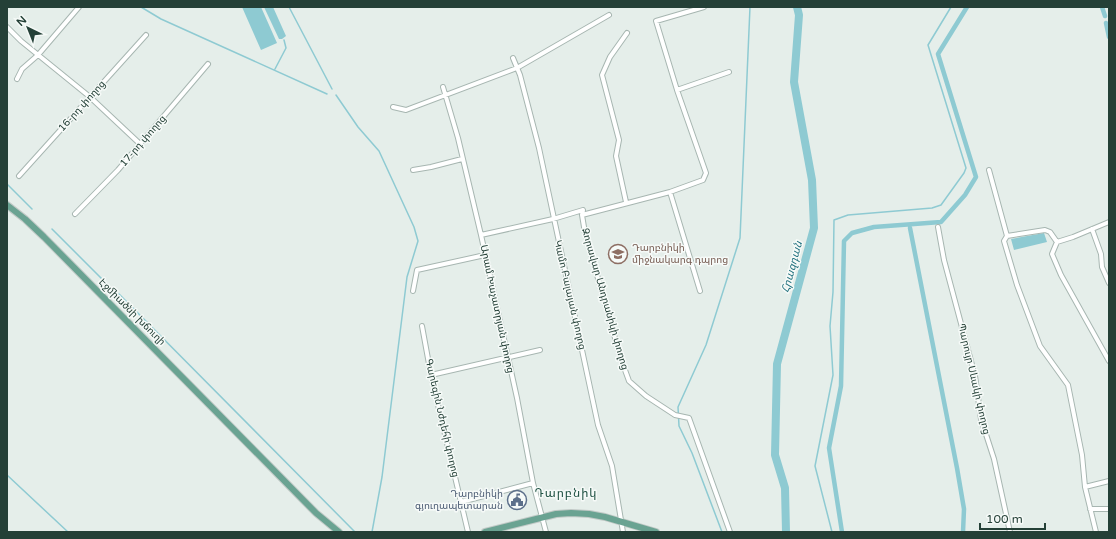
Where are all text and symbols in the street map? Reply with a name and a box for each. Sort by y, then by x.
north arrow [8,8,48,48]
text: N [14,13,29,29]
street label: 16-րդ փողոց [56,78,108,134]
street label: 17-րդ փողոց [117,113,169,169]
street label: Զորավար Անդրանիկի փողոց [579,227,631,371]
street label: Կամո Բալայան փողոց [552,239,588,351]
water label: Հրազդան [779,239,805,294]
place label: Դարբնիկի միջնակարգ դպրոց [632,242,728,266]
school or university icon: Դարբնիկի միջնակարգ դպրոց [607,243,629,265]
street label: Արամ Խաչատրյան փողոց [478,244,516,374]
street label: Էջմիածնի խճուղի [96,276,168,348]
street label: Պարույր Սևակի փողոց [955,322,993,436]
street label: Գարեգին Նժդեհի փողոց [422,357,462,479]
district label: Դարբնիկ [534,486,598,500]
place label: Դարբնիկի գյուղապետարան [415,488,503,512]
public building icon: Դարբնիկի գյուղապետարան [506,489,528,511]
scale bar [980,505,1045,531]
text: 100 m [986,512,1023,526]

